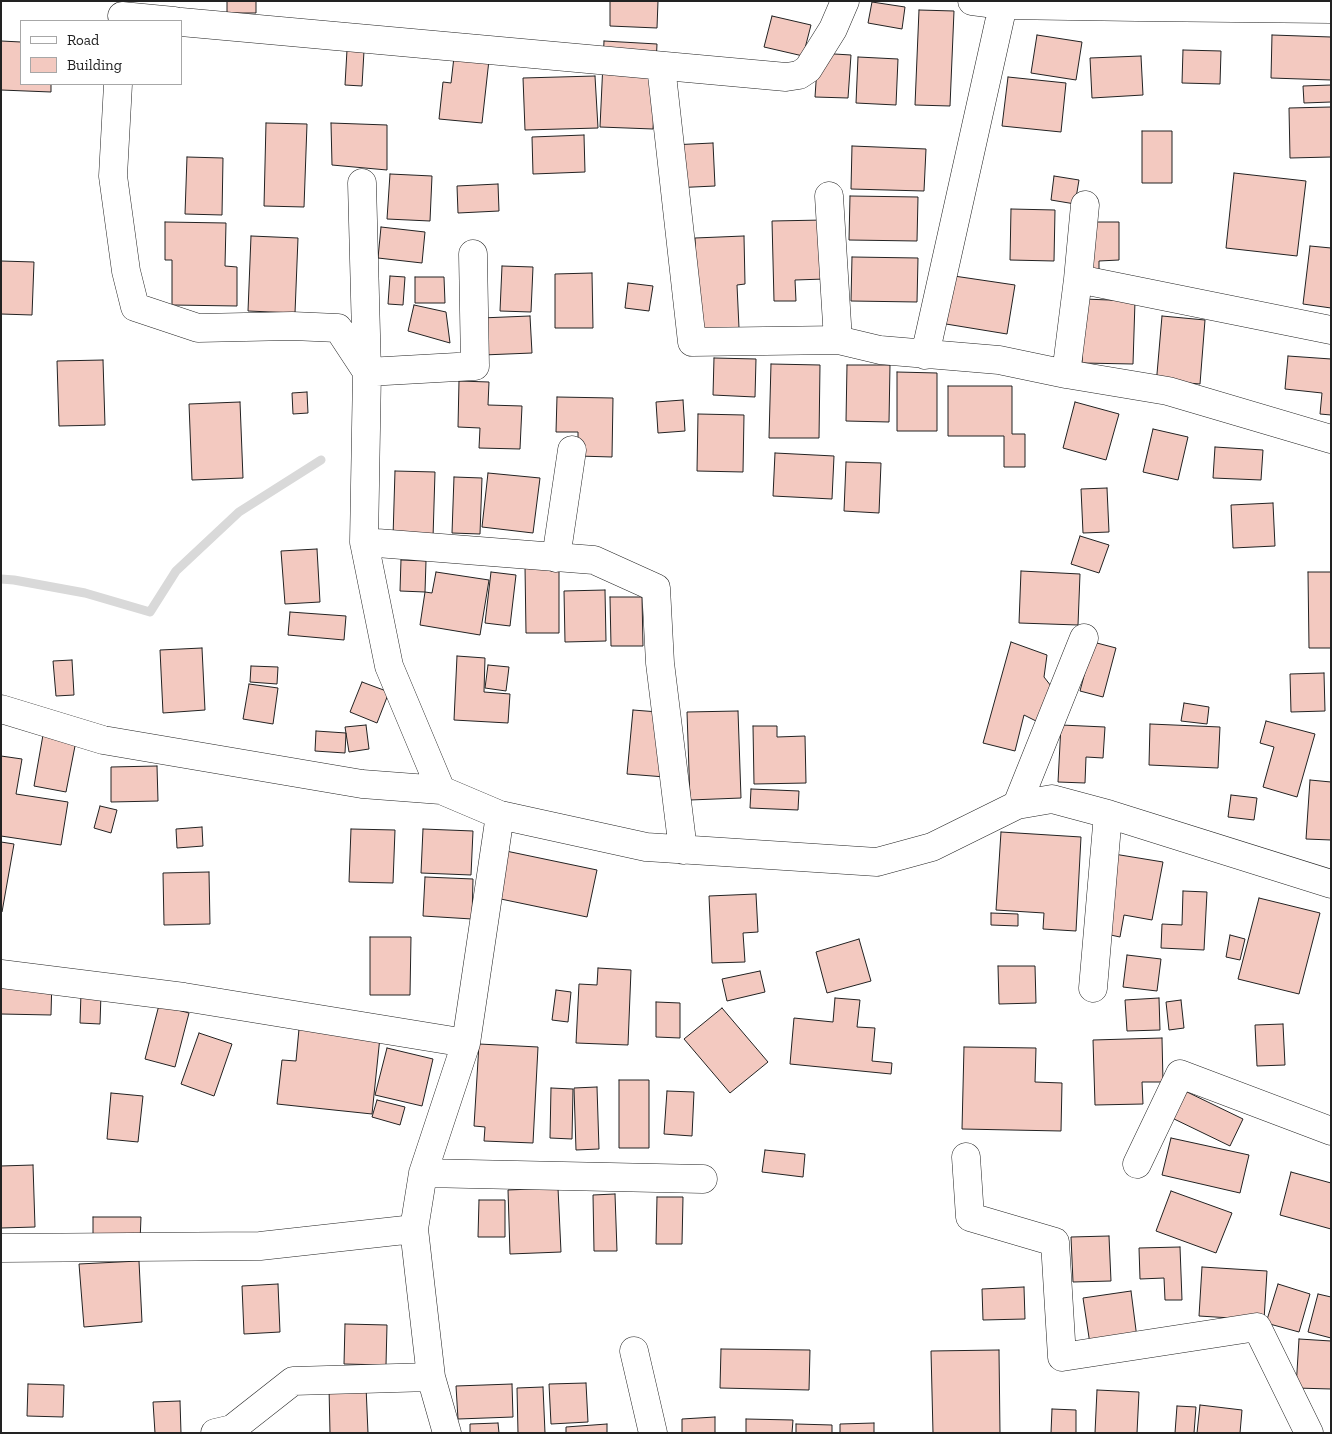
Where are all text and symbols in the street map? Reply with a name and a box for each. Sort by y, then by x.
legend [20,20,182,85]
text: Road [67,31,99,49]
text: Building [67,56,122,74]

